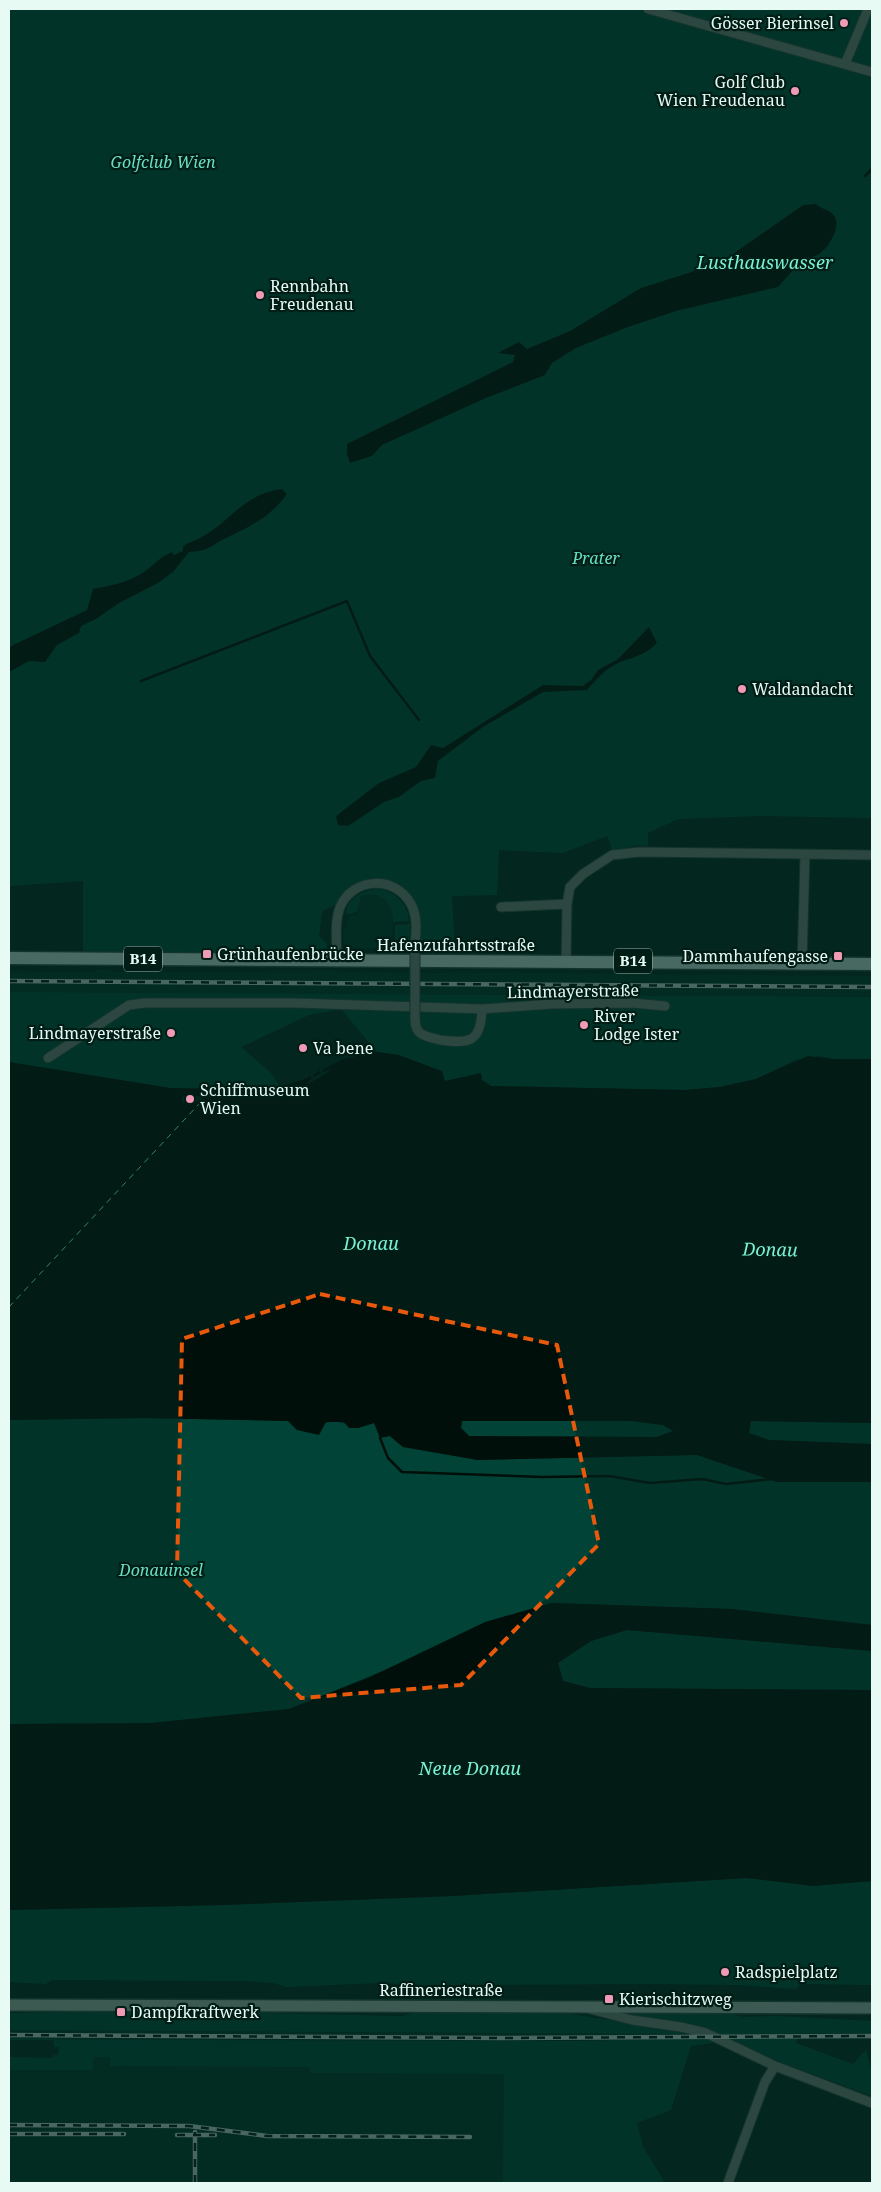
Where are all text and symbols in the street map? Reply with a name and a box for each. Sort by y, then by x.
place label: Gösser Bierinsel [711,12,834,34]
marker: Gösser Bierinsel [838,17,850,29]
place label: Golf Club Wien Freudenau [657,71,785,111]
marker: Golf Club Wien Freudenau [789,85,801,97]
park label: Golfclub Wien [110,151,216,173]
water label: Lusthauswasser [696,250,834,274]
place label: Rennbahn Freudenau [270,275,354,315]
marker: Rennbahn Freudenau [254,289,266,301]
park label: Prater [571,547,620,569]
place label: Waldandacht [752,678,854,700]
marker: Waldandacht [736,683,748,695]
street label: Hafenzufahrtsstraße [377,934,535,956]
place label: Grünhaufenbrücke [217,943,364,965]
place label: Dammhaufengasse [682,945,828,967]
road number: B14 [124,946,162,972]
marker: Grünhaufenbrücke [201,948,213,960]
road number: B14 [614,948,652,974]
marker: Dammhaufengasse [832,950,844,962]
street label: Lindmayerstraße [507,979,639,1003]
place label: River Lodge Ister [594,1005,680,1045]
marker: River Lodge Ister [578,1019,590,1031]
place label: Lindmayerstraße [29,1022,161,1044]
marker: Lindmayerstraße [165,1027,177,1039]
place label: Va bene [313,1037,373,1059]
marker: Va bene [297,1042,309,1054]
place label: Schiffmuseum Wien [200,1079,310,1119]
marker: Schiffmuseum Wien [184,1093,196,1105]
water label: Donau [342,1231,399,1255]
water label: Donau [741,1237,798,1261]
park label: Donauinsel [118,1559,203,1581]
water label: Neue Donau [418,1756,521,1780]
place label: Radspielplatz [735,1961,838,1983]
marker: Radspielplatz [719,1966,731,1978]
street label: Raffineriestraße [379,1979,503,2001]
place label: Kierischitzweg [619,1988,732,2010]
marker: Kierischitzweg [603,1993,615,2005]
place label: Dampfkraftwerk [131,2001,259,2023]
marker: Dampfkraftwerk [115,2006,127,2018]

